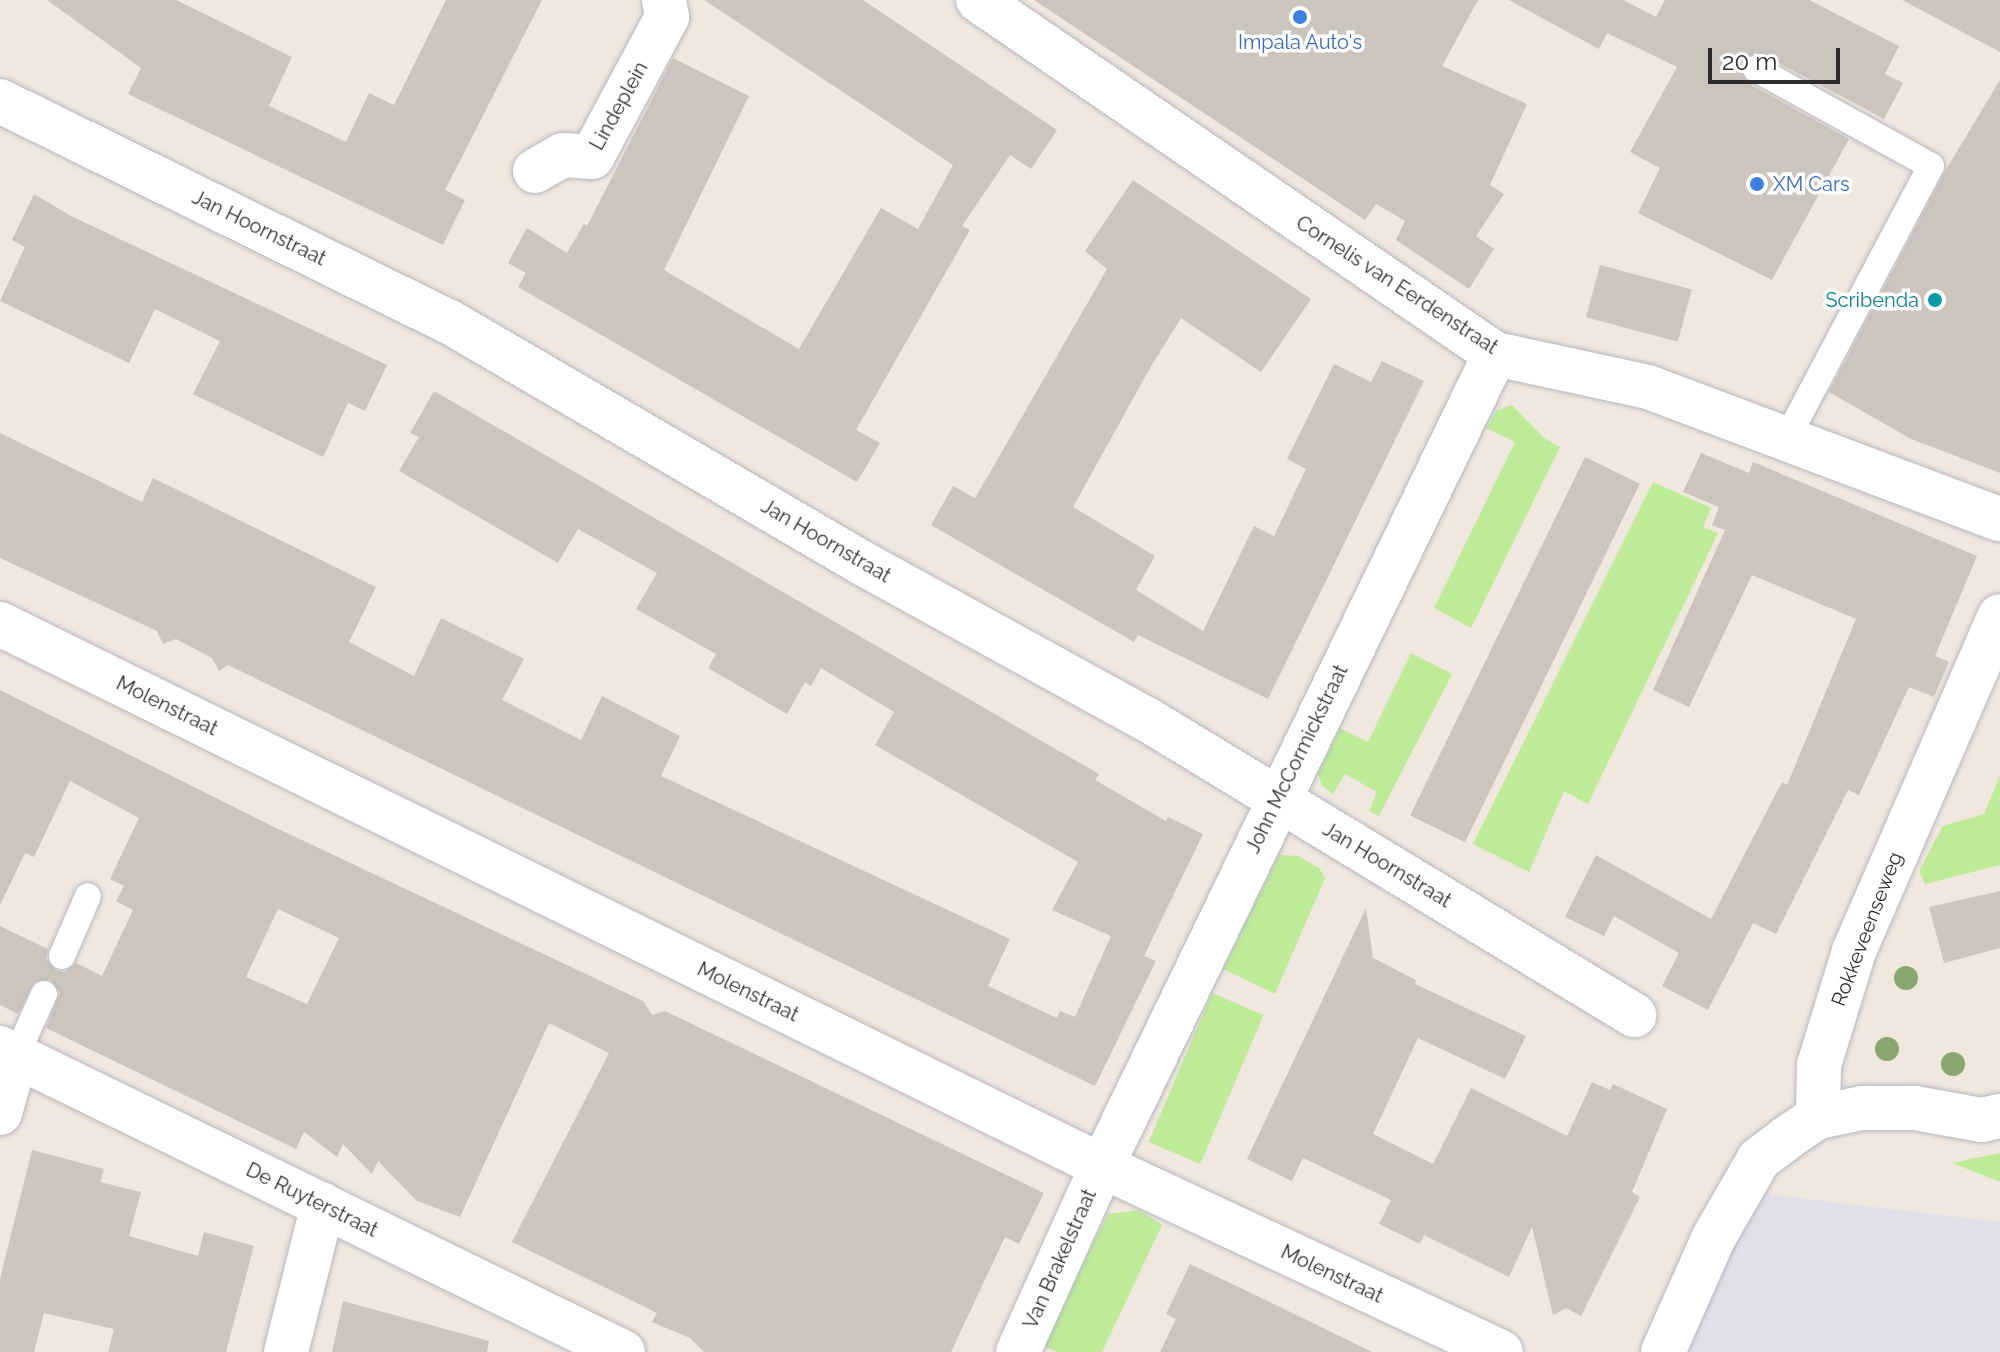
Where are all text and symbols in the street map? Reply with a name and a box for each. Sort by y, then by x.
marker: Impala Auto's [1291,8,1309,26]
place label: Impala Auto's [1238,30,1362,54]
scale bar [1712,32,1844,82]
text: 20 m [1722,47,1777,76]
street label: Lindeplein [585,58,653,154]
place label: XM Cars [1773,172,1850,196]
marker: XM Cars [1748,175,1766,193]
street label: Jan Hoornstraat [188,185,330,271]
street label: Cornelis van Eerdenstraat [1291,211,1503,359]
place label: Scribenda [1825,288,1919,312]
marker: Scribenda [1926,291,1944,309]
street label: Jan Hoornstraat [757,494,895,588]
street label: John McCormickstraat [1241,661,1353,857]
street label: Molenstraat [112,671,222,741]
street label: Jan Hoornstraat [1318,817,1456,913]
street label: Rokkeveenseweg [1827,848,1907,1010]
street label: Molenstraat [693,957,803,1027]
street label: De Ruyterstraat [242,1158,382,1242]
street label: Van Brakelstraat [1018,1185,1102,1333]
street label: Molenstraat [1277,1240,1387,1308]

